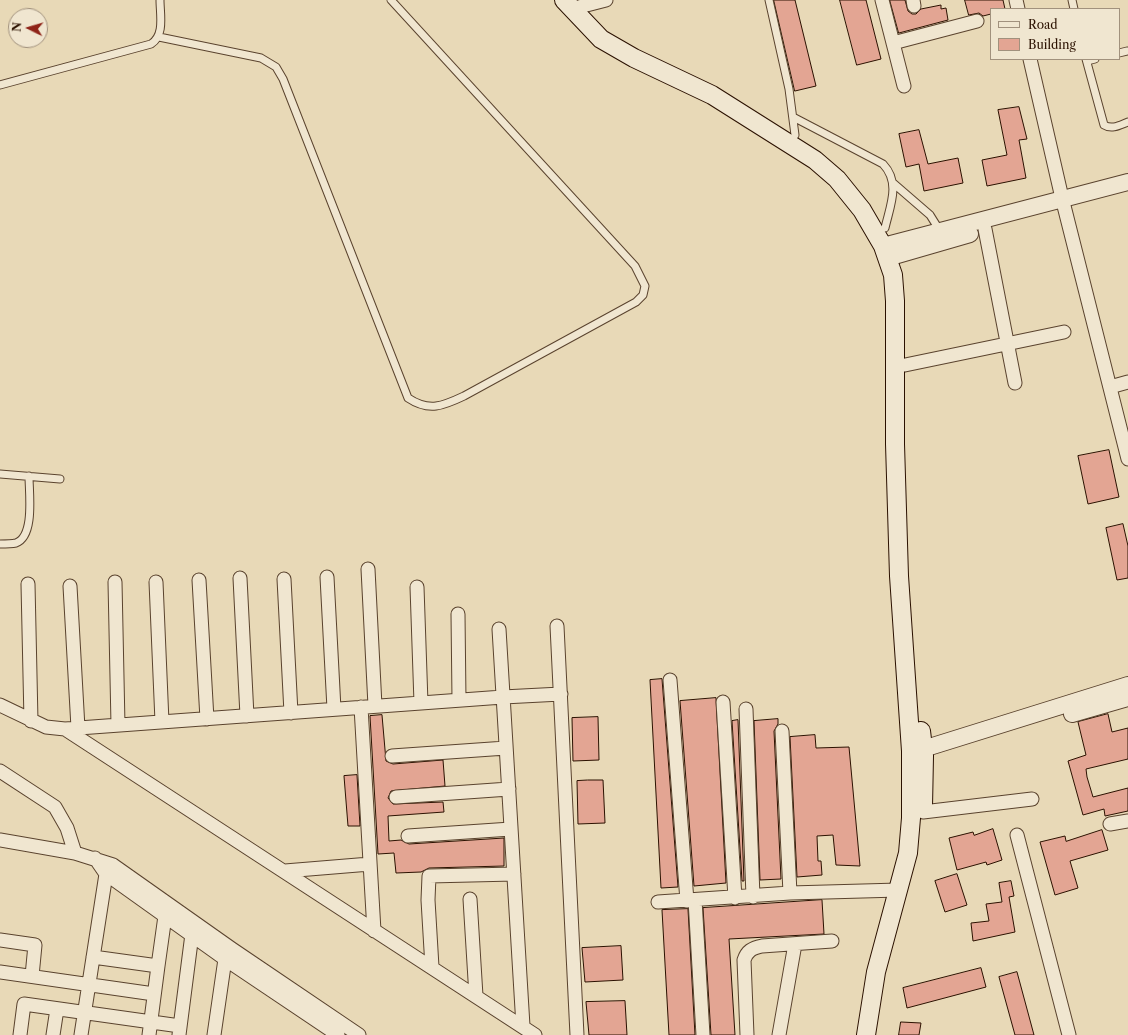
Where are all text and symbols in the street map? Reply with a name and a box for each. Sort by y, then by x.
north arrow [8,8,48,48]
legend [990,8,1120,60]
text: Road [1028,17,1058,32]
text: N [10,22,24,32]
text: Building [1028,37,1076,52]

